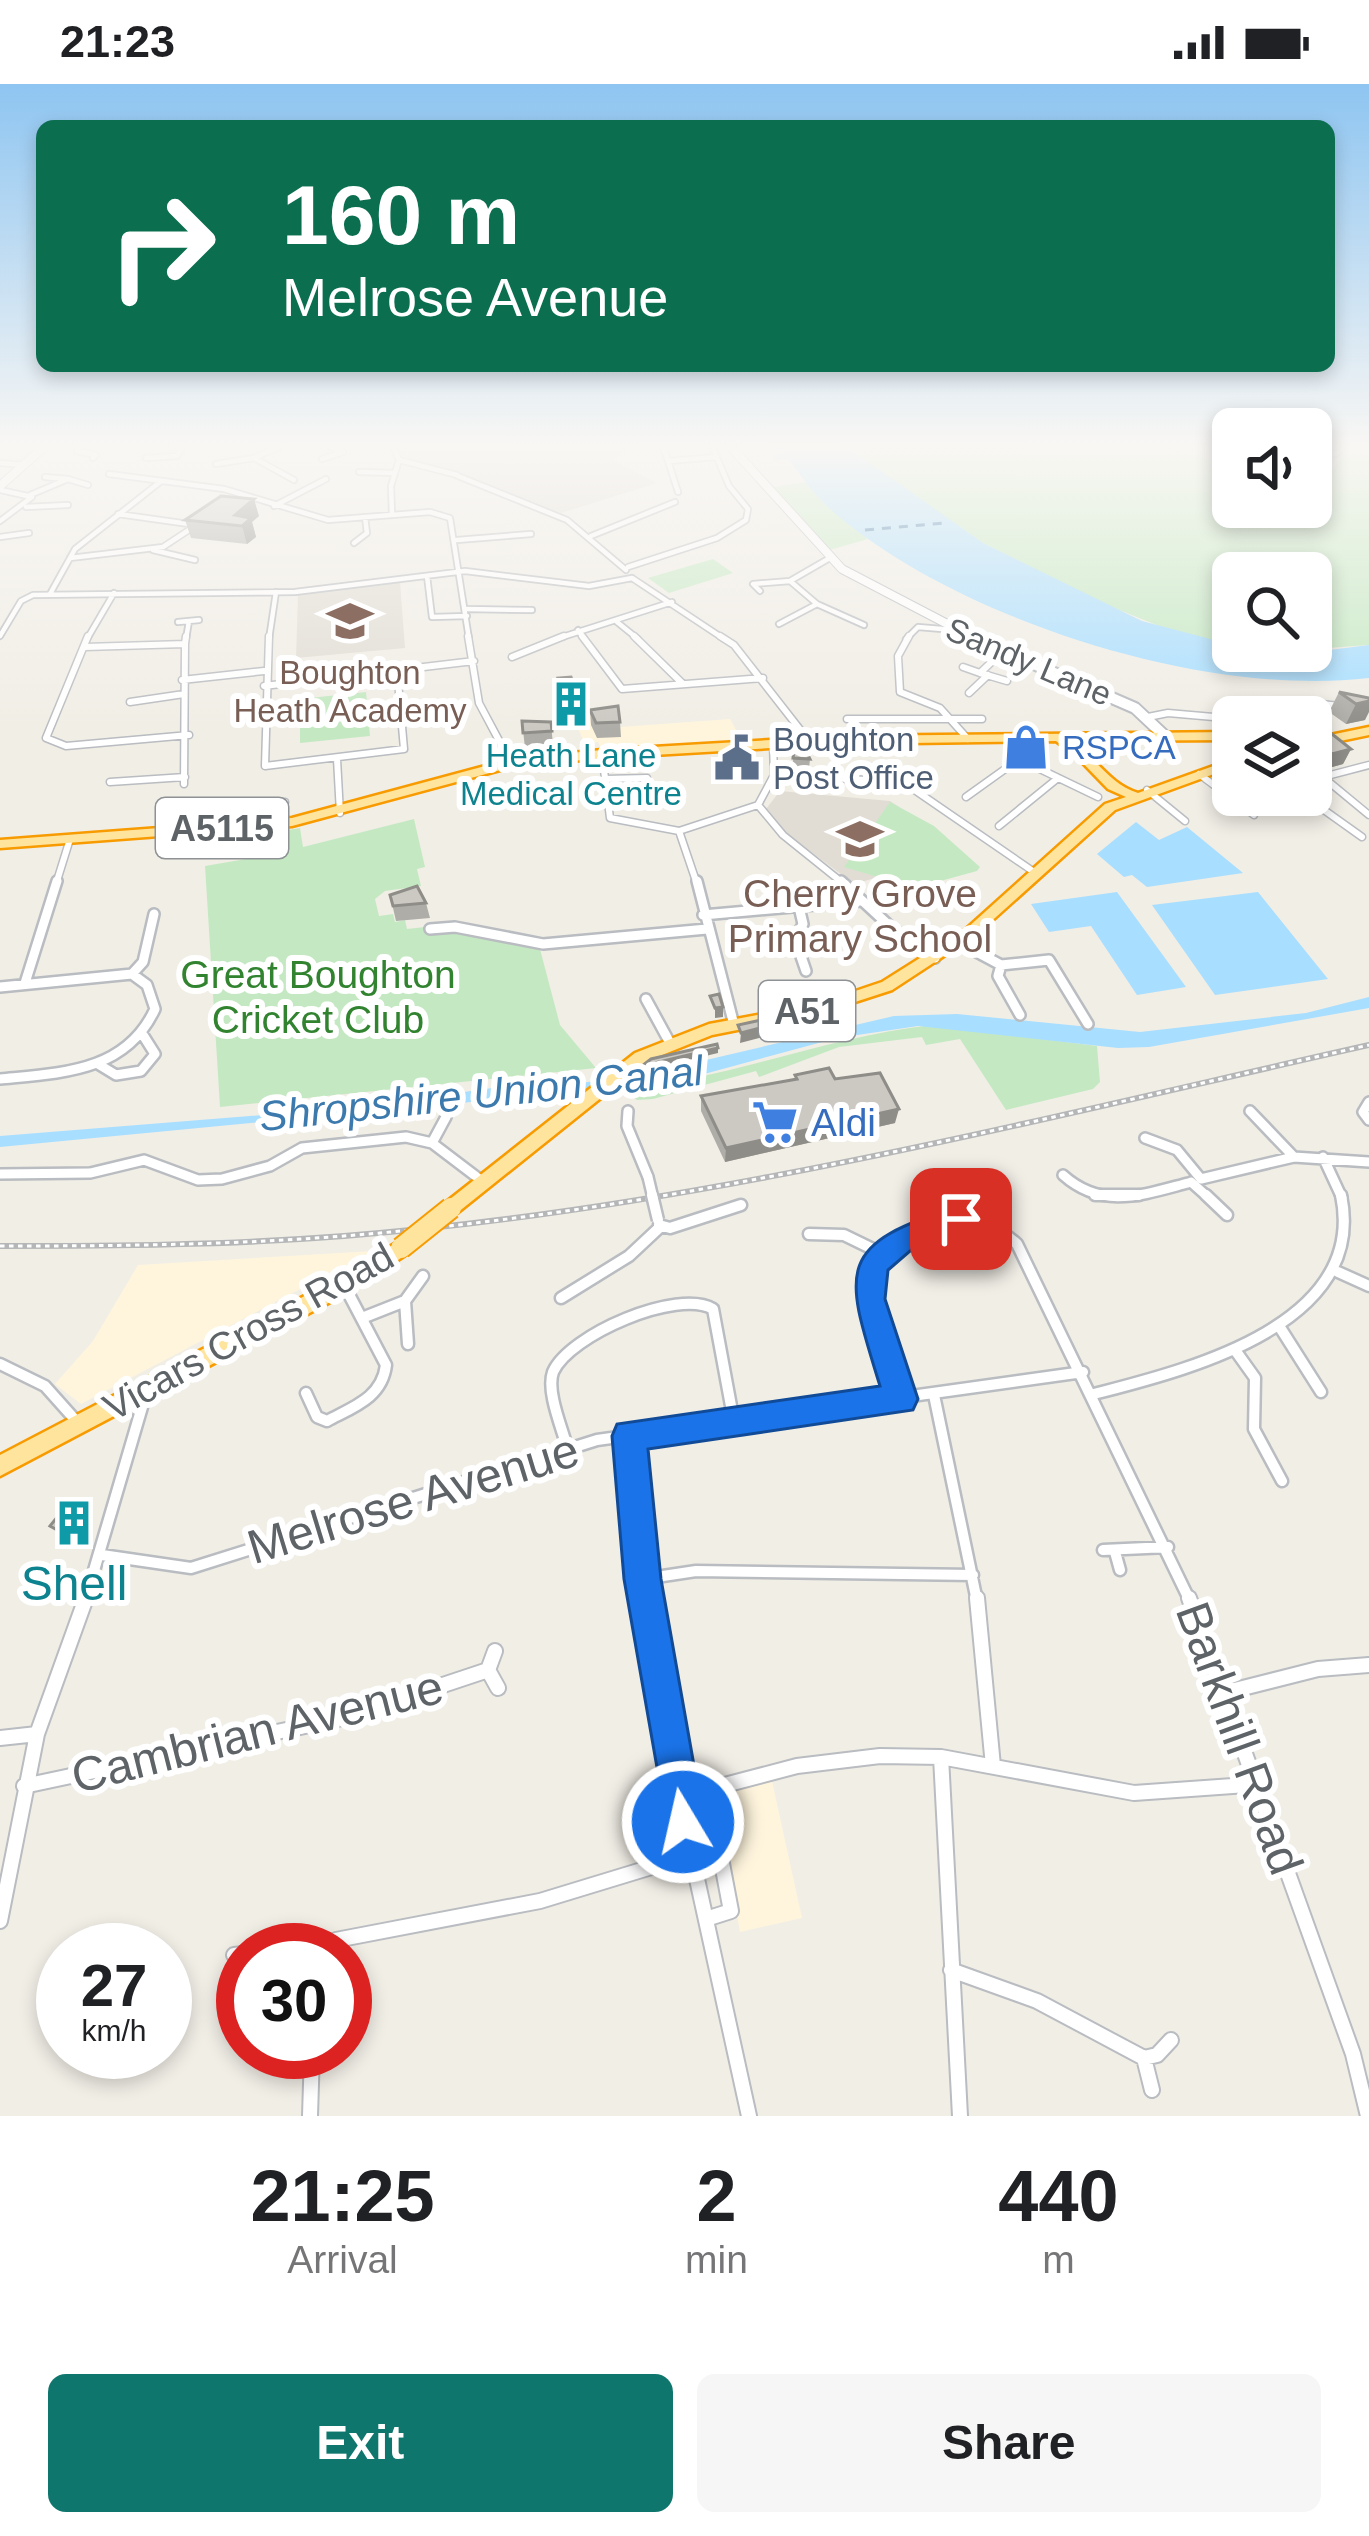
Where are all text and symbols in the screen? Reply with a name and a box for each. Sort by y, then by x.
text: 21:23 [60,16,175,67]
icon: right [84,168,240,324]
text: 160 m [282,168,520,262]
text: Melrose Avenue [282,267,668,327]
map controls [1212,408,1332,816]
button: sound [1212,408,1332,528]
button: search [1212,552,1332,672]
school or university icon: Boughton Heath Academy [325,596,375,646]
street label: Sandy Lane [940,610,1117,713]
place label: Boughton Heath Academy [234,654,467,729]
building icon: Heath Lane Medical Centre [546,679,596,729]
button: layers [1212,696,1332,816]
place label: Boughton Post Office [773,721,934,796]
shop icon: RSPCA [1001,722,1051,772]
place label: RSPCA [1062,729,1176,766]
public building icon: Boughton Post Office [712,733,762,783]
place label: Heath Lane Medical Centre [460,737,682,812]
road number: A5115 [156,798,288,858]
school or university icon: Cherry Grove Primary School [835,814,885,864]
place label: Cherry Grove Primary School [728,872,992,960]
park label: Great Boughton Cricket Club [180,953,456,1041]
road number: A51 [759,981,855,1041]
water label: Shropshire Union Canal [257,1047,707,1140]
supermarket icon: Aldi [750,1097,800,1147]
place label: Aldi [811,1101,876,1144]
pin [910,1168,1012,1270]
icon: arrive [928,1186,994,1252]
street label: Vicars Cross Road [96,1234,401,1429]
street label: Melrose Avenue [241,1423,585,1574]
building icon: Shell [49,1498,99,1548]
place label: Shell [21,1557,127,1610]
street label: Barkhill Road [1166,1595,1313,1881]
street label: Cambrian Avenue [66,1660,448,1803]
position arrow [620,1759,746,1885]
speed limit sign: 30 [216,1923,372,2079]
text: 27 [81,1952,147,2019]
text: km/h [81,2014,147,2047]
text: 21:25 [250,2156,435,2236]
text: 2 [696,2156,737,2236]
text: 440 [998,2156,1119,2236]
text: Arrival [287,2238,398,2281]
text: min [685,2238,748,2281]
text: m [1042,2238,1075,2281]
button: Exit [48,2374,673,2512]
button: Share [697,2374,1321,2512]

